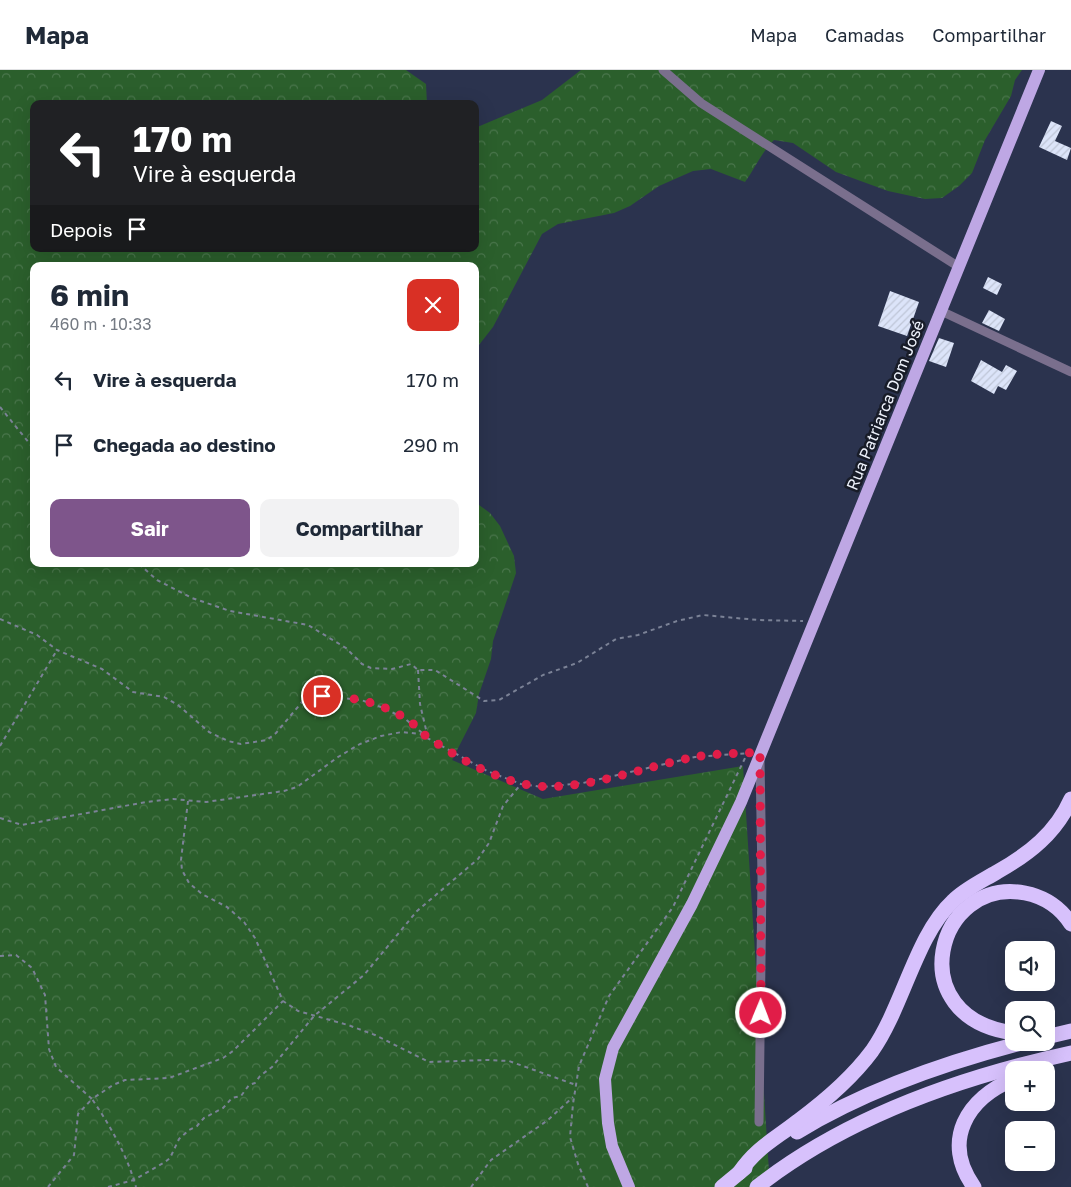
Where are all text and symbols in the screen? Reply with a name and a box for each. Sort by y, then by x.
text: Mapa [25,20,89,49]
text: Mapa [750,24,797,46]
text: Camadas [825,24,904,46]
text: Compartilhar [932,24,1046,46]
text: 170 m [133,118,232,160]
icon: left [50,120,115,185]
text: Vire à esquerda [133,160,297,187]
icon: arrive [123,215,151,243]
text: Depois [50,218,113,241]
text: 6 min [50,277,129,313]
button: close [407,279,459,331]
text: 460 m · 10:33 [50,314,152,334]
street label: Rua Patriarca Dom José [842,317,928,493]
icon: left [50,366,78,394]
text: Vire à esquerda [93,368,236,391]
text: 170 m [406,368,459,391]
icon: arrive [50,431,78,459]
text: Chegada ao destino [93,433,276,456]
text: 290 m [403,433,459,456]
button: Sair [50,499,250,557]
button: Compartilhar [260,499,459,557]
pin [301,675,343,717]
icon: arrive [308,682,336,710]
map controls [1005,941,1055,1171]
button: sound [1005,941,1055,991]
position arrow [734,986,786,1038]
button: search [1005,1001,1055,1051]
button: + [1005,1061,1055,1111]
button: − [1005,1121,1055,1171]

